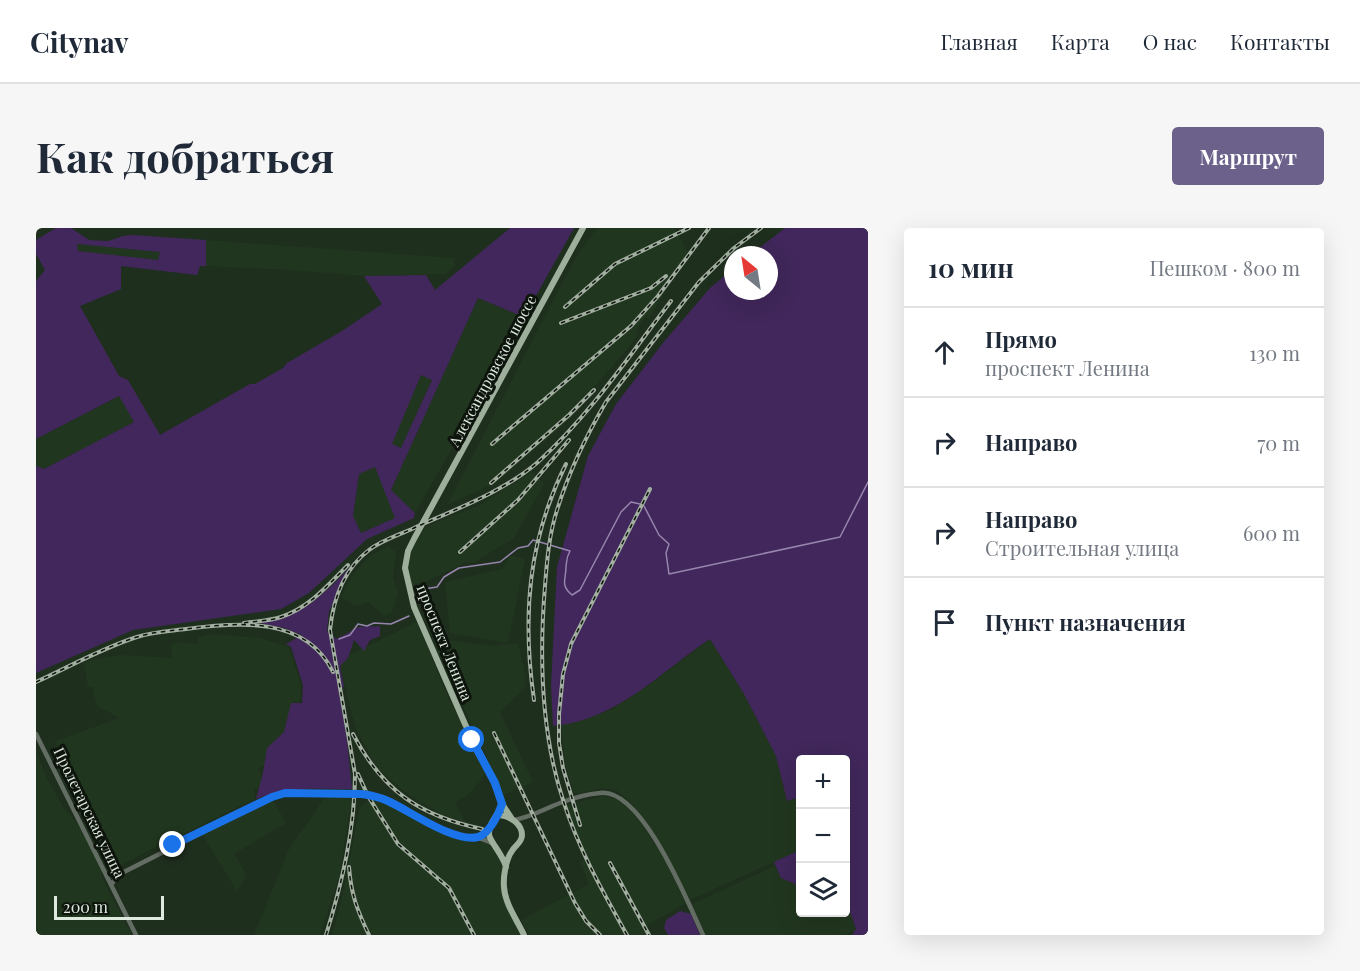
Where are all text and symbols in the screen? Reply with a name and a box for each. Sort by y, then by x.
text: Citynav [30,23,129,60]
text: Главная [940,27,1018,55]
text: Карта [1051,27,1110,55]
text: О нас [1143,27,1197,55]
text: Контакты [1230,27,1330,55]
button: Маршрут [1172,127,1324,185]
text: Как добраться [36,128,335,184]
north arrow [724,246,778,300]
text: 10 мин [928,250,1014,285]
text: Пешком · 800 m [1150,254,1300,281]
street label: Александровское шоссе [443,291,541,451]
text: Прямо [985,324,1057,354]
icon: ahead [928,336,961,369]
text: 130 m [1249,339,1300,366]
text: проспект Ленина [985,354,1150,381]
icon: right [928,426,961,459]
text: Направо [985,427,1078,457]
text: 70 m [1257,429,1300,456]
text: Направо [985,504,1078,534]
icon: right [928,516,961,549]
text: 600 m [1243,519,1300,546]
text: Строительная улица [985,534,1179,561]
street label: проспект Ленина [413,582,478,704]
icon: arrive [928,606,961,639]
text: Пункт назначения [985,607,1186,637]
route start [458,726,484,752]
street label: Пролетарская улица [50,744,131,882]
map controls [796,755,850,917]
button: + [796,755,850,809]
button: − [796,809,850,863]
route end [159,831,185,857]
button: layers [796,863,850,917]
scale bar [54,893,164,920]
text: 200 m [63,896,108,917]

